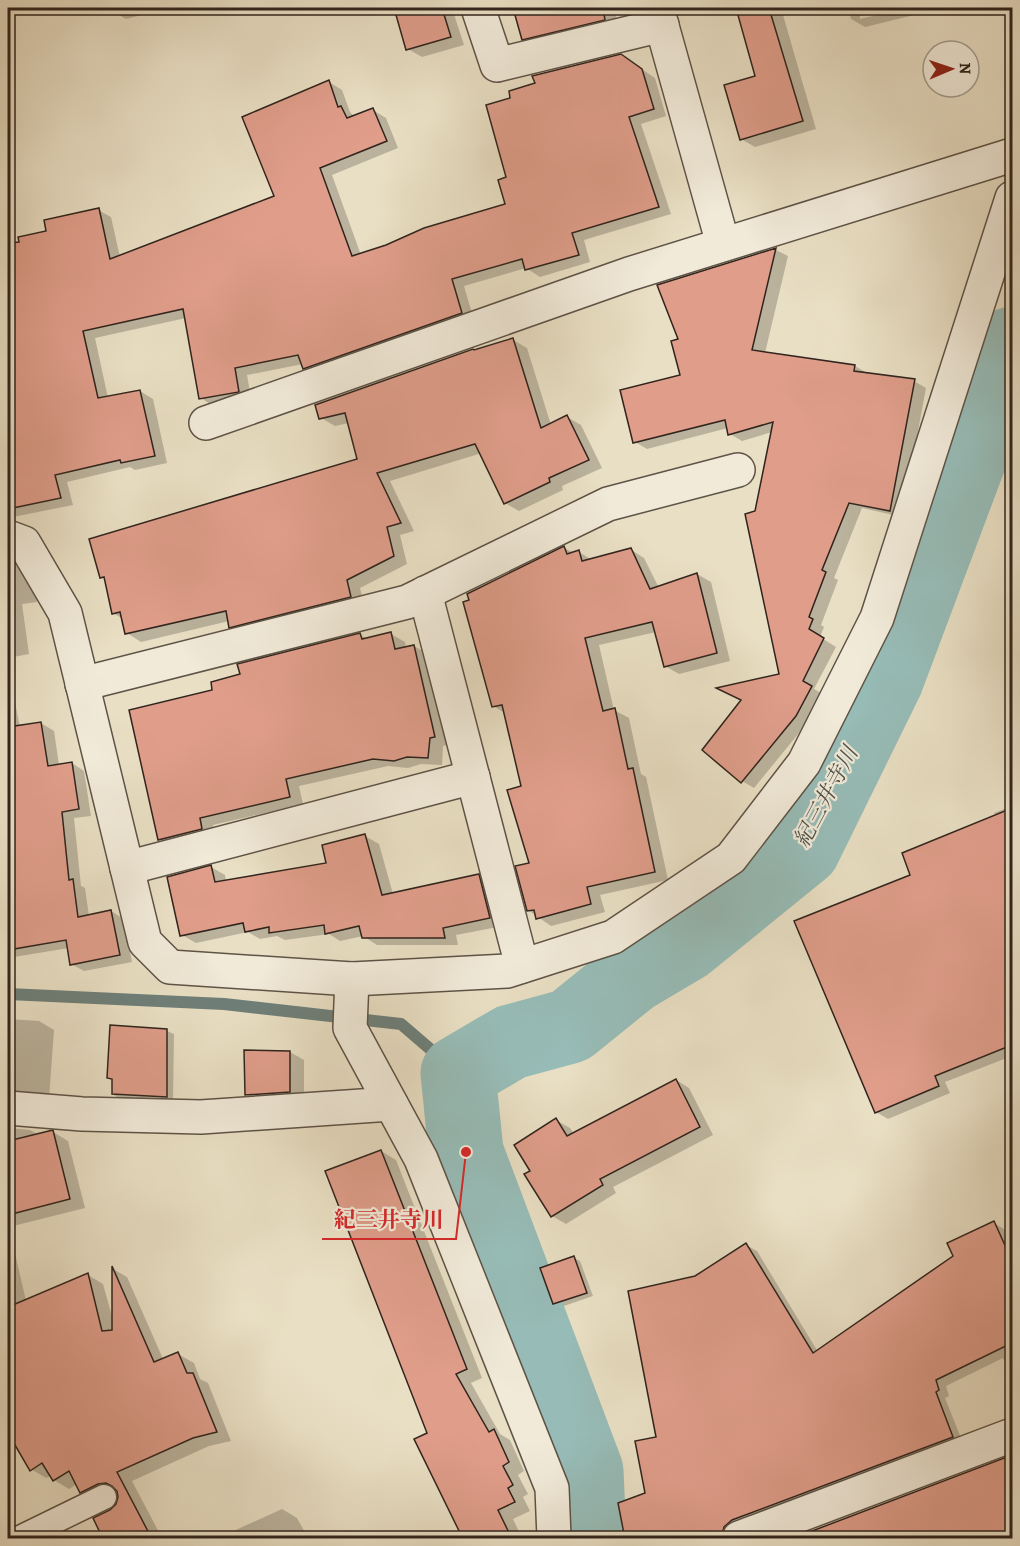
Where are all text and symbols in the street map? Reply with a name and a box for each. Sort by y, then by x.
north arrow [921,39,981,99]
text: N [954,62,976,75]
water label: 紀三井寺川 [787,740,866,853]
callout: 紀三井寺川 [322,1199,456,1239]
text: 紀三井寺川 [334,1205,444,1235]

